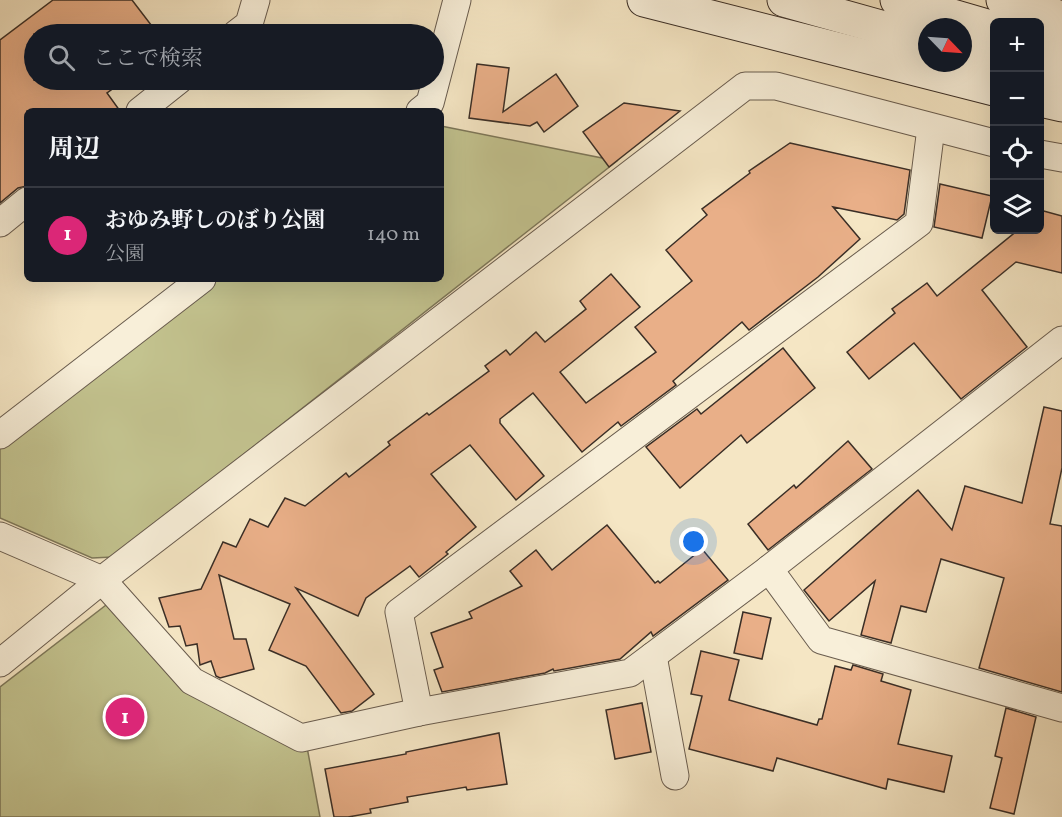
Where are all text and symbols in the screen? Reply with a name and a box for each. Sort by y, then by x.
north arrow [918,18,972,72]
map controls [990,18,1044,234]
button: + [990,18,1044,72]
search box [24,24,444,90]
icon: search [45,41,78,74]
text: ここで検索 [93,44,203,75]
button: − [990,72,1044,126]
button: locate [990,126,1044,180]
text: 周辺 [48,132,100,168]
button: layers [990,180,1044,234]
text: おゆみ野しのぼり公園 [105,206,325,237]
text: 1 [63,221,72,249]
text: 140 m [367,221,420,249]
text: 公園 [105,241,145,269]
your location [679,527,708,556]
pin: 1 [106,694,144,740]

